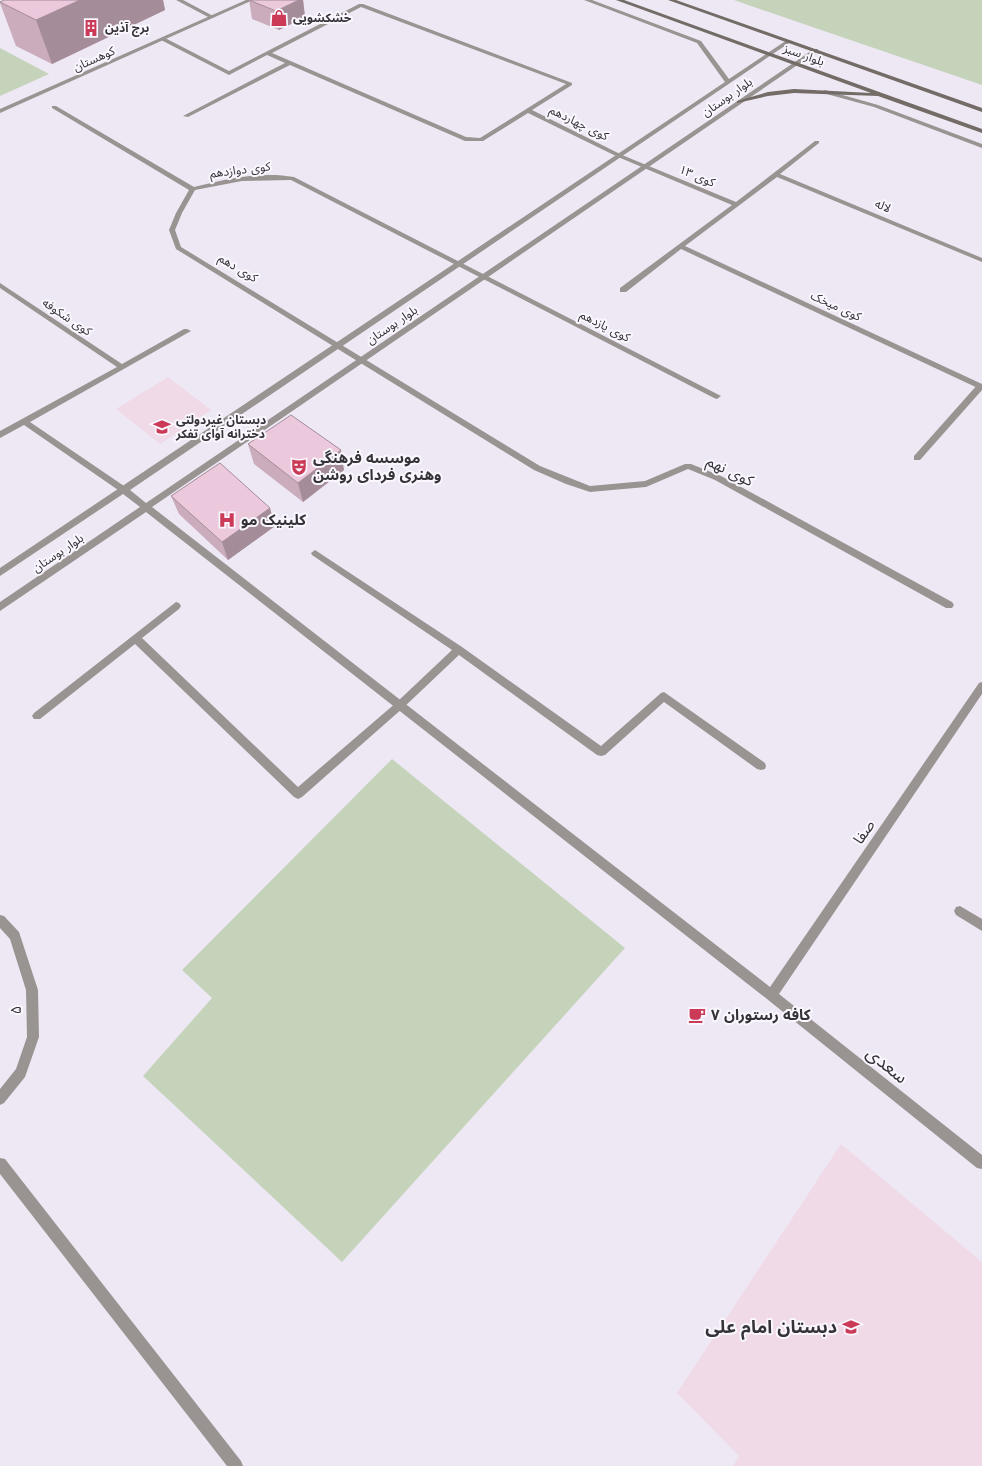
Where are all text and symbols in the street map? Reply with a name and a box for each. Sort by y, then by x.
shop icon: خشکشویی [269,8,289,28]
place label: خشکشویی [293,11,352,25]
building icon: برج آذین [81,18,101,38]
place label: برج آذین [105,21,150,37]
street label: بلوار سبز [781,41,826,69]
street label: کوهستان [71,43,118,74]
street label: بلوار بوستان [699,75,755,119]
street label: کوی چهاردهم [546,103,612,146]
street label: کوی دوازدهم [209,159,272,183]
street label: کوی ۱۳ [677,162,718,190]
street label: لاله [873,196,893,216]
street label: کوی دهم [215,251,261,287]
street label: کوی میخک [809,288,864,324]
street label: کوی شکوفه [40,295,95,339]
street label: بلوار بوستان [364,303,420,347]
street label: کوی یازدهم [577,307,633,347]
place label: دبستان غیردولتی دخترانه آوای تفکر [175,413,266,441]
school or university icon: دبستان غیردولتی دخترانه آوای تفکر [152,417,172,437]
place label: موسسه فرهنگی وهنری فردای روشن [313,449,441,484]
street label: کوی نهم [703,452,757,492]
theatre icon: موسسه فرهنگی وهنری فردای روشن [289,457,309,477]
hospital icon: کلینیک مو [217,510,237,530]
place label: کلینیک مو [241,511,306,529]
street label: بلوار بوستان [30,531,86,575]
street label: صفا [849,816,879,848]
cafe icon: کافه رستوران ۷ [687,1005,707,1025]
street label: ۵ [7,1006,25,1014]
place label: کافه رستوران ۷ [711,1006,811,1024]
street label: سعدی [862,1042,912,1088]
place label: دبستان امام علی [705,1316,837,1340]
school or university icon: دبستان امام علی [841,1317,861,1337]

